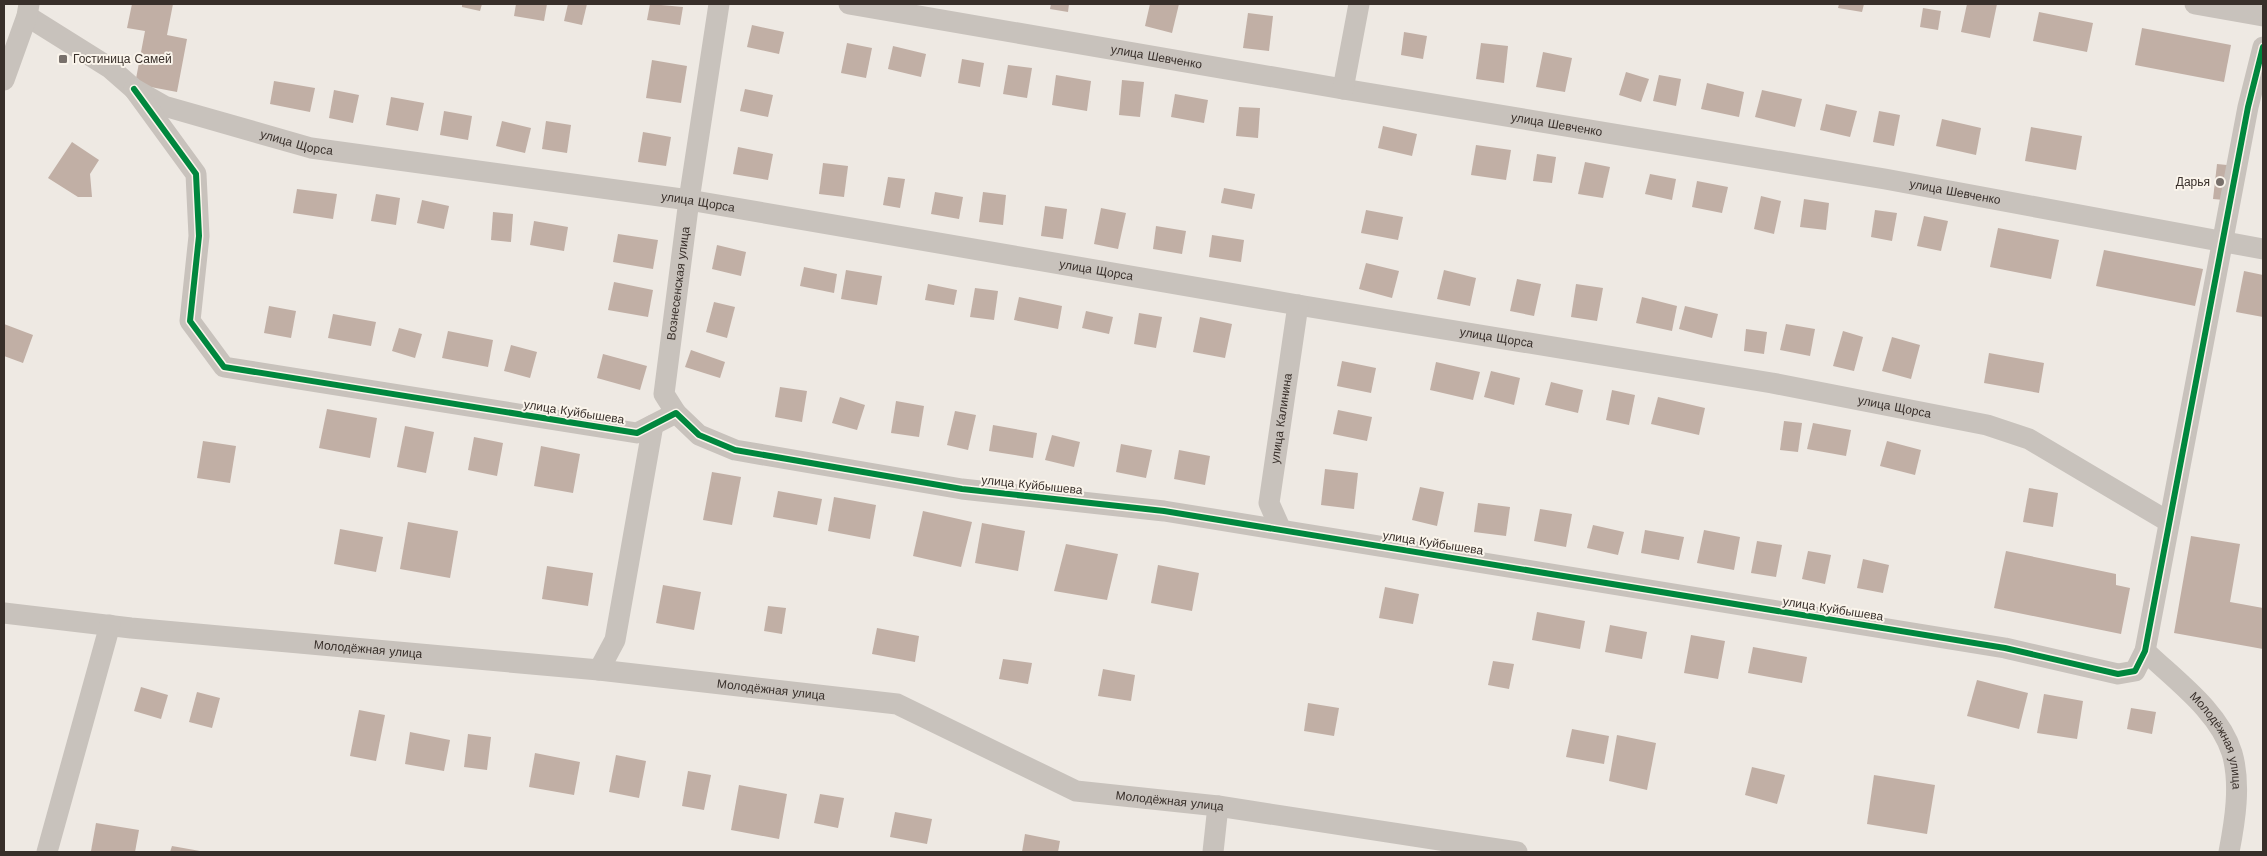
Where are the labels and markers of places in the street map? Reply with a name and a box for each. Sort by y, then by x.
place label: Гостиница Самей [73,52,172,66]
marker: Гостиница Самей [57,53,69,65]
place label: Дарья [2176,175,2210,189]
marker: Дарья [2214,176,2226,188]

